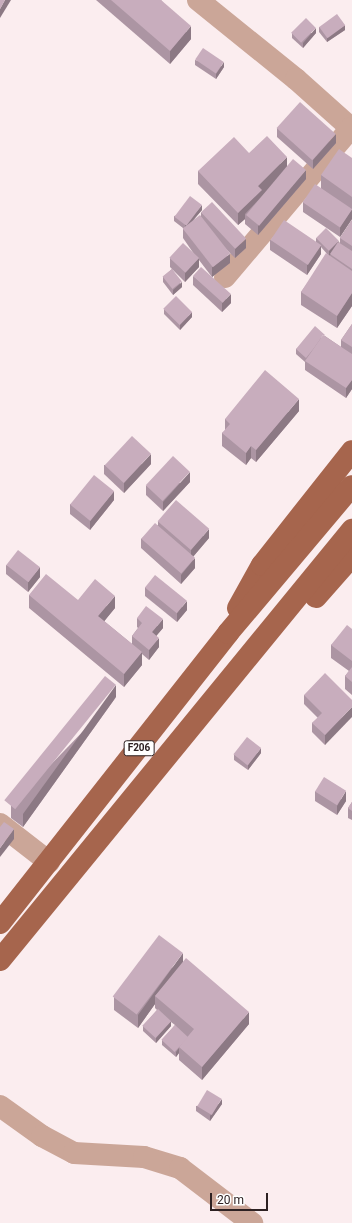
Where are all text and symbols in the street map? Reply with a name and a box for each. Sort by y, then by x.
road number: F206 [123,740,155,756]
scale bar [212,1185,270,1211]
text: 20 m [217,1193,244,1207]

